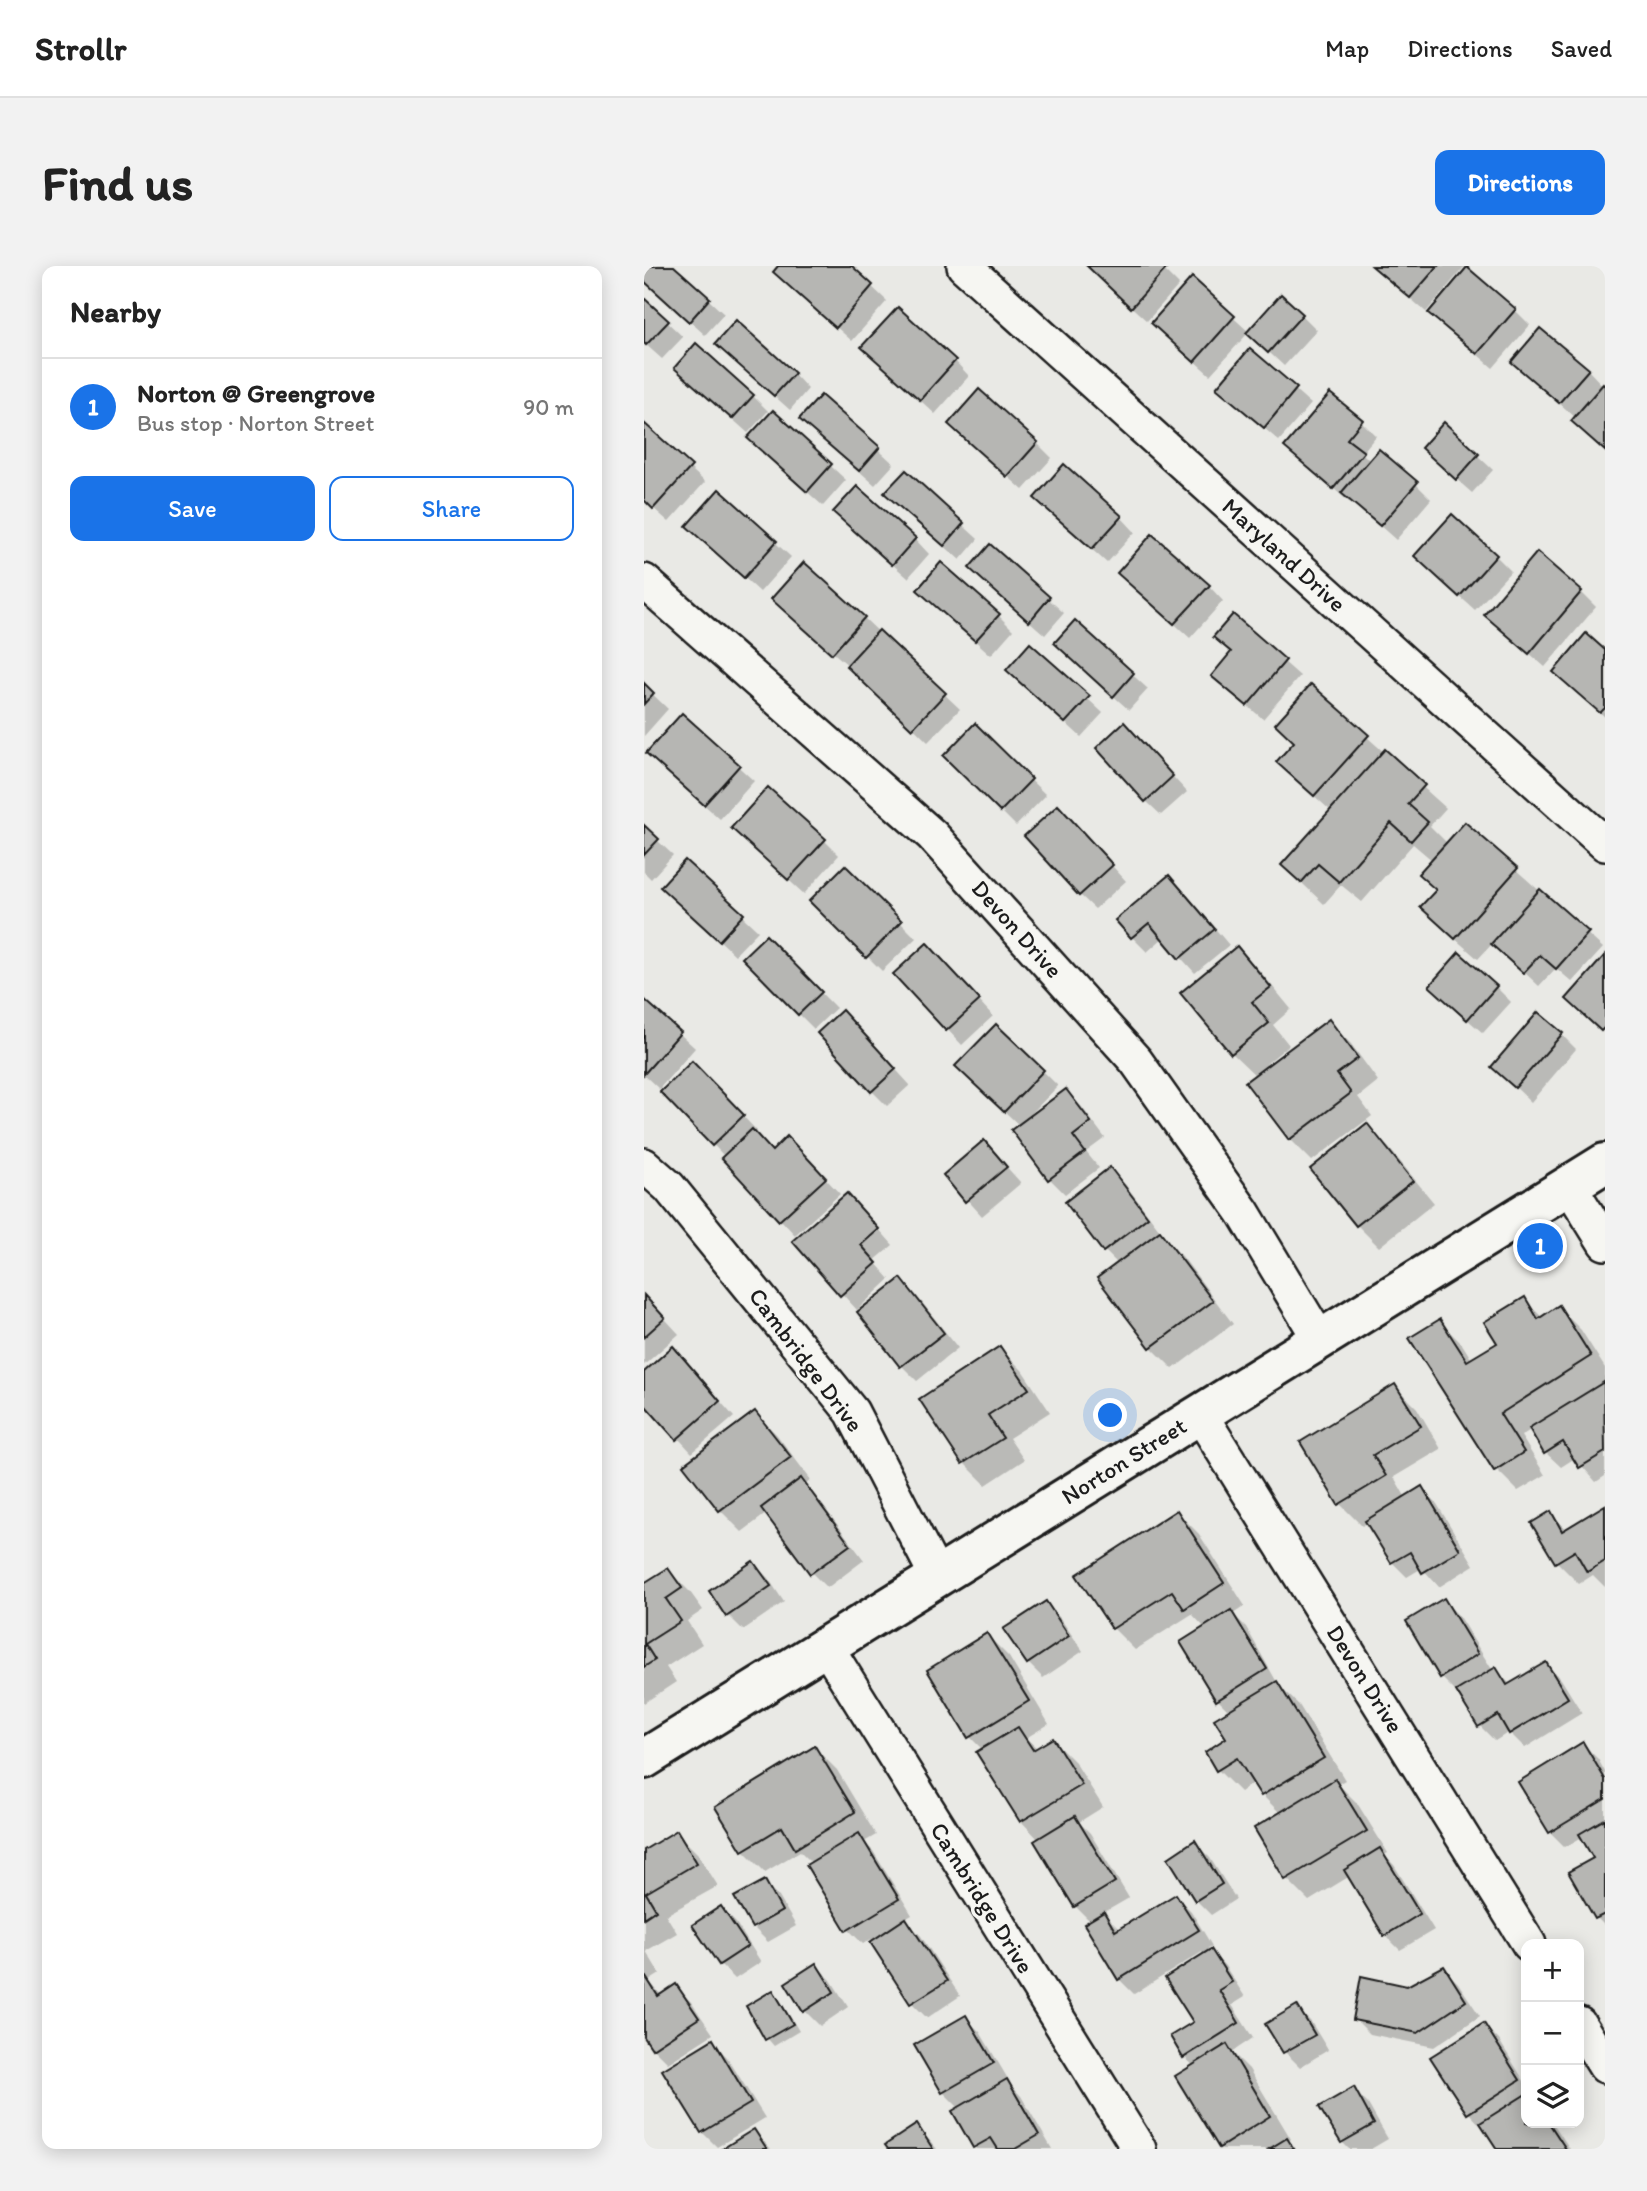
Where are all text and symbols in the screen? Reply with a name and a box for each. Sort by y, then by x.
text: Strollr [35,29,126,68]
text: Map [1325,34,1369,63]
text: Directions [1407,34,1513,63]
text: Saved [1551,34,1612,63]
button: Directions [1435,150,1605,215]
text: Find us [42,153,193,212]
text: Nearby [70,293,161,330]
text: Norton @ Greengrove [137,377,375,409]
text: 1 [88,393,98,421]
text: 90 m [523,393,574,421]
text: Bus stop · Norton Street [137,409,374,437]
button: Save [70,476,315,541]
button: Share [329,476,574,541]
street label: Maryland Drive [1216,491,1352,618]
street label: Devon Drive [966,874,1069,984]
pin: 1 [1517,1220,1563,1272]
street label: Cambridge Drive [743,1282,870,1437]
your location [1093,1398,1127,1432]
street label: Norton Street [1056,1411,1192,1510]
street label: Devon Drive [1321,1619,1410,1738]
street label: Cambridge Drive [924,1817,1040,1979]
map controls [1521,1939,1584,2128]
button: + [1521,1939,1584,2002]
button: − [1521,2002,1584,2065]
button: layers [1521,2065,1584,2128]

